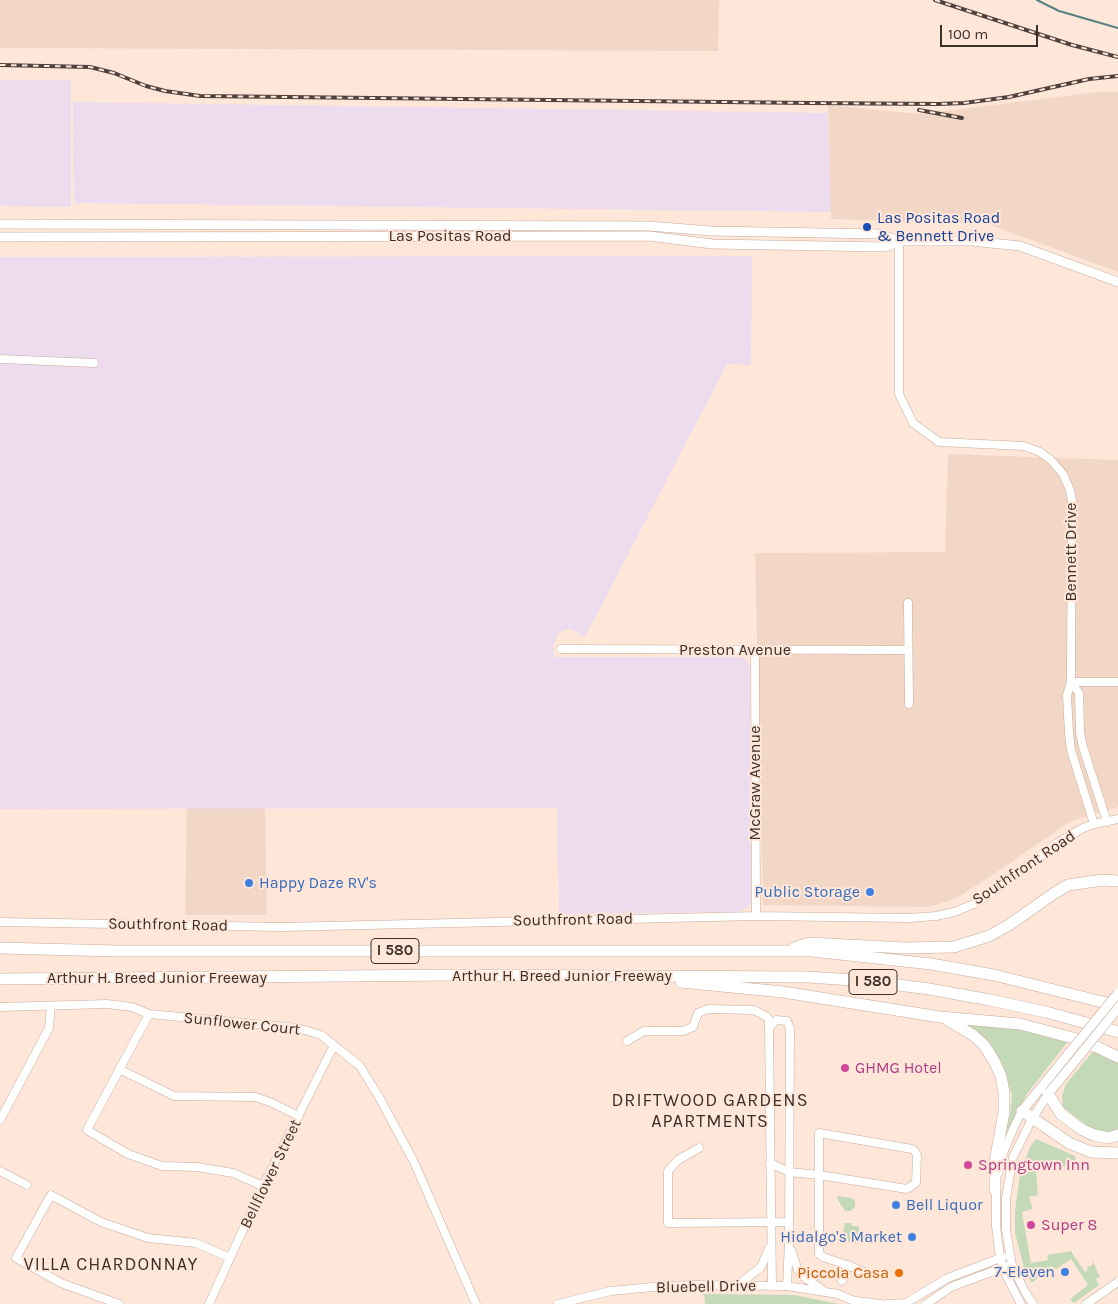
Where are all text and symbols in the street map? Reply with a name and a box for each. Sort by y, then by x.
scale bar [943,15,1040,47]
text: 100 m [948,25,988,43]
place label: Las Positas Road & Bennett Drive [877,208,1000,246]
marker: Las Positas Road & Bennett Drive [861,221,873,233]
street label: Las Positas Road [388,226,512,246]
street label: Bennett Drive [1061,503,1081,601]
street label: Preston Avenue [679,640,791,660]
street label: McGraw Avenue [745,726,765,840]
street label: Southfront Road [969,826,1079,910]
place label: Happy Daze RV's [259,873,377,893]
marker: Happy Daze RV's [243,877,255,889]
place label: Public Storage [754,882,860,902]
marker: Public Storage [864,886,876,898]
street label: Southfront Road [513,909,633,931]
street label: Southfront Road [108,914,228,936]
road number: I 580 [371,938,419,964]
street label: Arthur H. Breed Junior Freeway [452,966,672,986]
street label: Arthur H. Breed Junior Freeway [47,968,267,988]
road number: I 580 [849,970,897,994]
street label: Sunflower Court [183,1008,301,1040]
place label: GHMG Hotel [855,1058,942,1078]
marker: GHMG Hotel [839,1062,851,1074]
district label: DRIFTWOOD GARDENS APARTMENTS [609,1090,811,1132]
street label: Bellflower Street [236,1116,306,1232]
place label: Springtown Inn [978,1155,1090,1175]
marker: Springtown Inn [962,1159,974,1171]
place label: Bell Liquor [906,1195,983,1215]
marker: Bell Liquor [890,1199,902,1211]
place label: Super 8 [1041,1215,1097,1235]
marker: Super 8 [1025,1219,1037,1231]
place label: Hidalgo's Market [780,1227,902,1247]
marker: Hidalgo's Market [906,1231,918,1243]
district label: VILLA CHARDONNAY [22,1254,200,1276]
place label: 7-Eleven [994,1262,1055,1282]
place label: Piccola Casa [797,1263,889,1283]
marker: 7-Eleven [1059,1266,1071,1278]
marker: Piccola Casa [893,1267,905,1279]
street label: Bluebell Drive [656,1277,756,1297]

